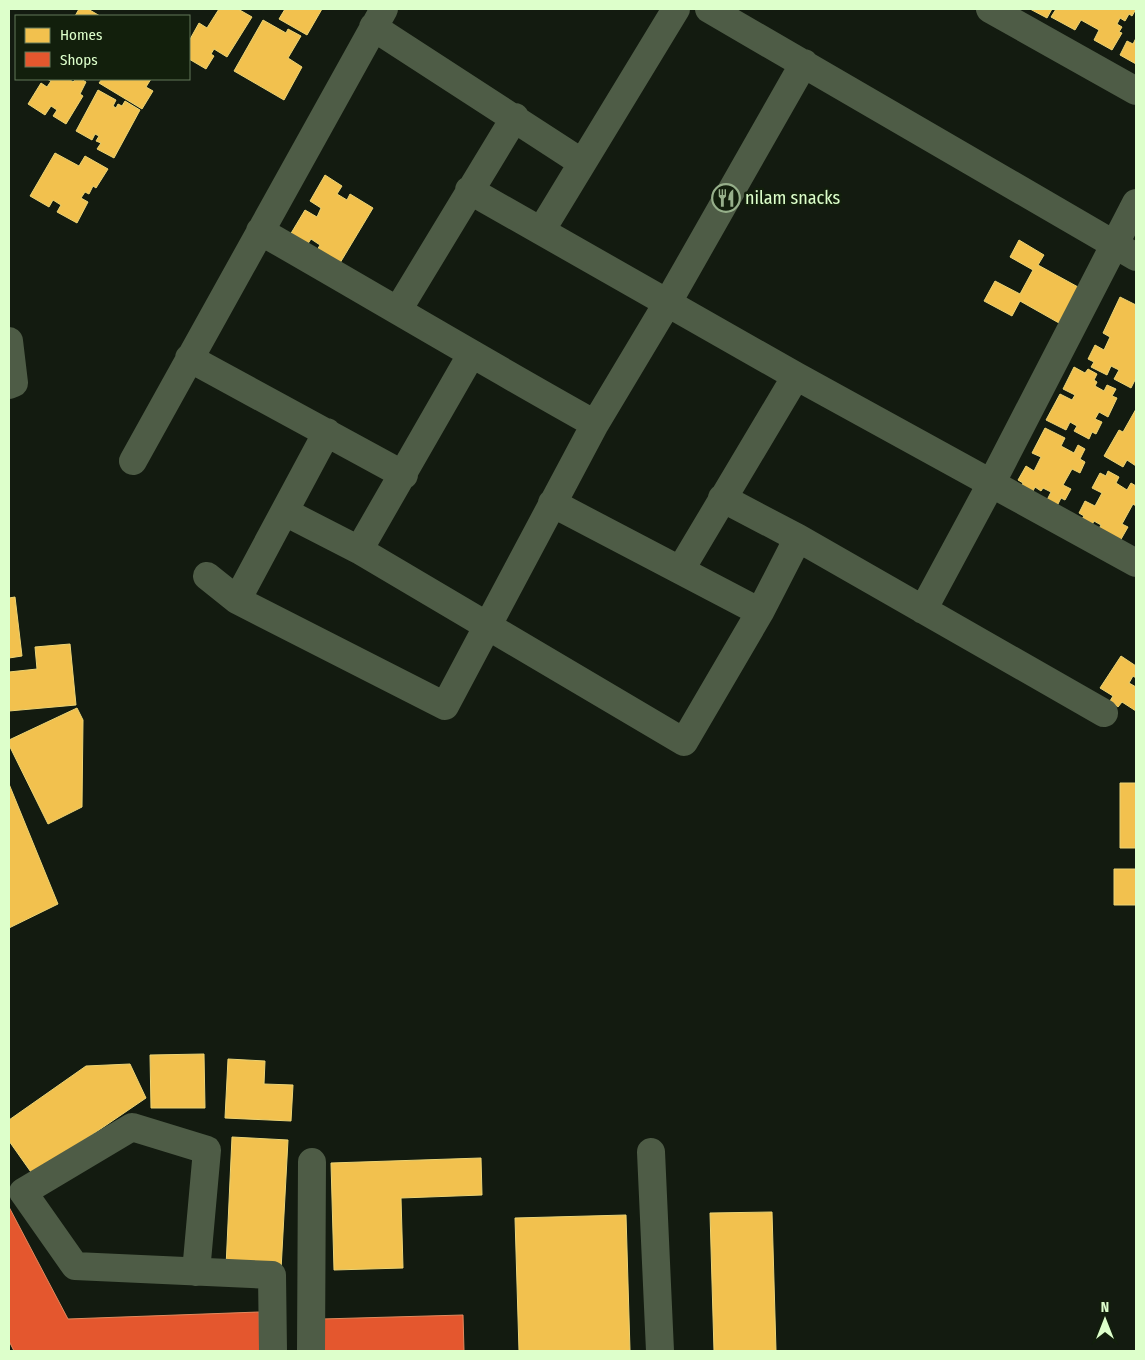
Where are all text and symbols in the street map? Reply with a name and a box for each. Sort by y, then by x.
legend [15,15,190,80]
text: Homes [60,26,102,44]
text: Shops [60,51,98,69]
restaurant icon: nilam snacks [711,183,741,213]
place label: nilam snacks [745,187,841,209]
north arrow [1080,1295,1130,1345]
text: N [1101,1299,1109,1316]

